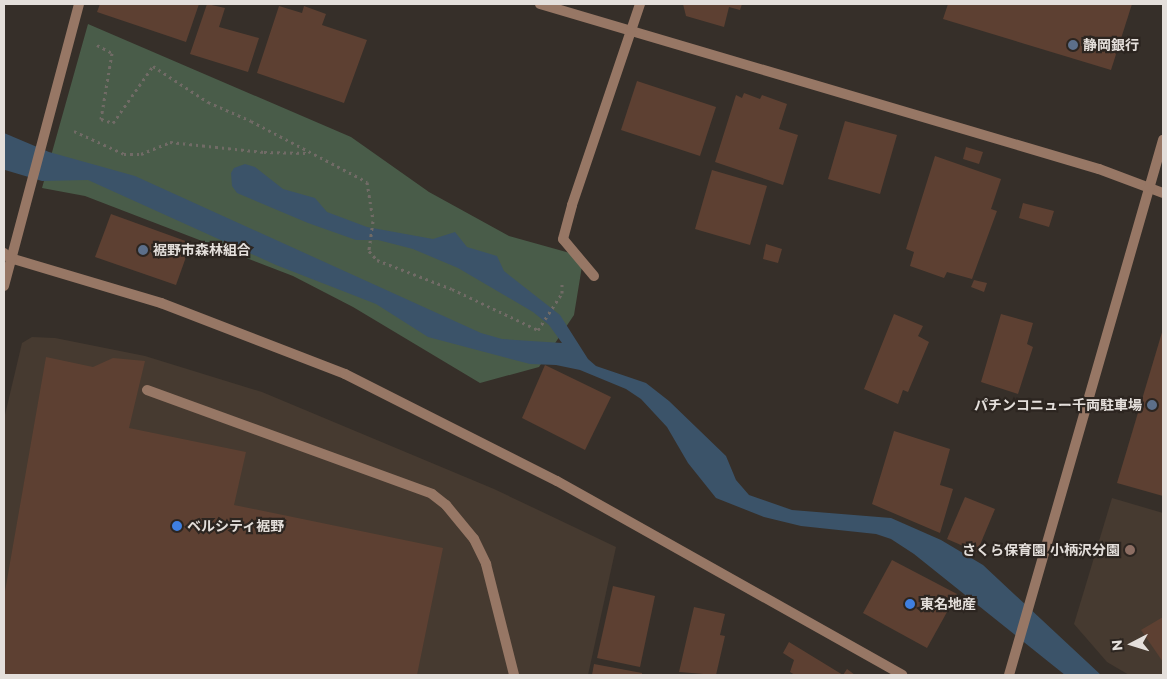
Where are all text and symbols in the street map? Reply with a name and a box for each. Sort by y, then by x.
place label: 静岡銀行 [1083,37,1139,53]
marker: 静岡銀行 [1067,39,1079,51]
place label: 裾野市森林組合 [153,242,251,258]
marker: 裾野市森林組合 [137,244,149,256]
place label: パチンコニュー千両駐車場 [974,397,1142,413]
marker: パチンコニュー千両駐車場 [1146,399,1158,411]
place label: ベルシティ裾野 [187,518,285,534]
marker: ベルシティ裾野 [171,520,183,532]
place label: さくら保育園 小柄沢分園 [962,542,1120,558]
marker: さくら保育園 小柄沢分園 [1124,544,1136,556]
place label: 東名地産 [920,596,976,612]
marker: 東名地産 [904,598,916,610]
north arrow [1107,619,1157,669]
text: N [1108,639,1127,652]

